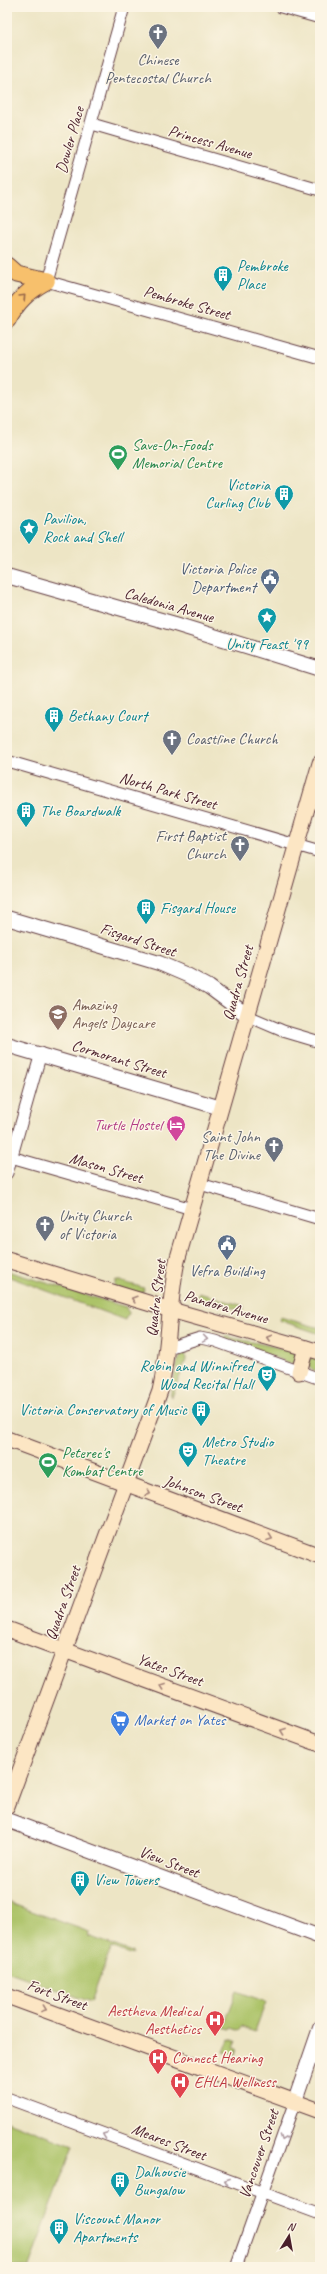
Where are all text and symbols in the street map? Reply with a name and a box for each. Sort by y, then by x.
church icon: Chinese Pentecostal Church [147,22,169,50]
place label: Chinese Pentecostal Church [105,50,213,88]
street label: Dowler Place [51,103,90,176]
street label: Princess Avenue [166,121,256,164]
place label: Pembroke Place [237,256,289,294]
building icon: Pembroke Place [212,264,234,292]
street label: Pembroke Street [141,281,234,325]
one-way arrow [18,294,26,302]
place label: Save-On-Foods Memorial Centre [132,435,224,473]
sports icon: Save-On-Foods Memorial Centre [107,443,129,471]
place label: Victoria Curling Club [205,475,271,513]
building icon: Victoria Curling Club [273,483,295,511]
place label: Pavilion, Rock and Shell [43,509,125,547]
place icon: Pavilion, Rock and Shell [18,517,40,545]
place label: Victoria Police Department [180,559,259,597]
public building icon: Victoria Police Department [259,567,281,595]
street label: Caledonia Avenue [122,583,218,628]
place icon: Unity Feast '99 [256,606,278,634]
place label: Unity Feast '99 [226,634,310,654]
building icon: Bethany Court [43,705,65,733]
place label: Bethany Court [68,706,150,726]
church icon: Coastline Church [161,728,183,756]
place label: Coastline Church [186,729,279,749]
street label: North Park Street [117,768,221,815]
building icon: The Boardwalk [15,800,37,828]
place label: The Boardwalk [40,801,122,821]
place label: First Baptist Church [156,826,228,864]
church icon: First Baptist Church [229,834,251,862]
building icon: Fisgard House [135,897,157,925]
place label: Fisgard House [160,898,237,918]
street label: Fisgard Street [98,918,180,962]
street label: Quadra Street [218,941,259,1023]
place label: Amazing Angels Daycare [72,995,156,1033]
school or university icon: Amazing Angels Daycare [47,1003,69,1031]
street label: Cormorant Street [69,1035,170,1083]
hotel icon: Turtle Hostel [165,1114,187,1142]
place label: Turtle Hostel [94,1115,165,1135]
place label: Saint John The Divine [201,1127,262,1165]
church icon: Saint John The Divine [263,1135,285,1163]
street label: Mason Street [67,1148,147,1188]
place label: Unity Church of Victoria [59,1206,133,1244]
church icon: Unity Church of Victoria [34,1214,56,1242]
public building icon: Vefra Building [216,1233,238,1261]
street label: Quadra Street [141,1257,171,1338]
place label: Vefra Building [189,1261,266,1281]
street label: Pandora Avenue [182,1286,272,1329]
one-way arrow [130,1295,137,1304]
one-way arrow [202,1334,208,1343]
one-way arrow [266,1334,273,1343]
place label: Robin and Winnifred Wood Recital Hall [140,1356,256,1394]
theatre icon: Robin and Winnifred Wood Recital Hall [256,1364,278,1392]
building icon: Victoria Conservatory of Music [190,1399,212,1427]
place label: Victoria Conservatory of Music [19,1400,188,1420]
place label: Metro Studio Theatre [202,1432,276,1470]
theatre icon: Metro Studio Theatre [177,1440,199,1468]
place label: Peterec's Kombat Centre [62,1443,144,1481]
sports icon: Peterec's Kombat Centre [37,1451,59,1479]
street label: Johnson Street [160,1470,246,1518]
one-way arrow [145,1488,152,1496]
one-way arrow [267,1533,274,1541]
street label: Quadra Street [40,1562,86,1643]
street label: Yates Street [134,1649,207,1692]
one-way arrow [158,1682,165,1690]
supermarket icon: Market on Yates [109,1709,131,1737]
place label: Market on Yates [134,1710,227,1730]
one-way arrow [280,1727,287,1735]
street label: View Street [136,1841,203,1883]
building icon: View Towers [69,1869,91,1897]
place label: View Towers [94,1870,160,1890]
street label: Fort Street [24,1975,91,2016]
place label: Aestheva Medical Aesthetics [108,2001,204,2039]
one-way arrow [40,2004,47,2013]
hospital icon: Aestheva Medical Aesthetics [204,2009,226,2037]
hospital icon: Connect Hearing [147,2047,169,2075]
place label: Connect Hearing [172,2048,264,2068]
hospital icon: EHLA Wellness [169,2071,191,2099]
place label: EHLA Wellness [194,2072,277,2092]
street label: Vancouver Street [234,2105,284,2201]
street label: Meares Street [129,2119,211,2166]
one-way arrow [102,2131,109,2139]
one-way arrow [279,2134,287,2141]
place label: Dalhousie Bungalow [134,2162,187,2200]
building icon: Dalhousie Bungalow [109,2170,131,2198]
one-way arrow [223,2177,230,2185]
place label: Viscount Manor Apartments [73,2209,161,2247]
north arrow [269,2216,309,2256]
building icon: Viscount Manor Apartments [48,2217,70,2245]
text: N [286,2219,298,2234]

